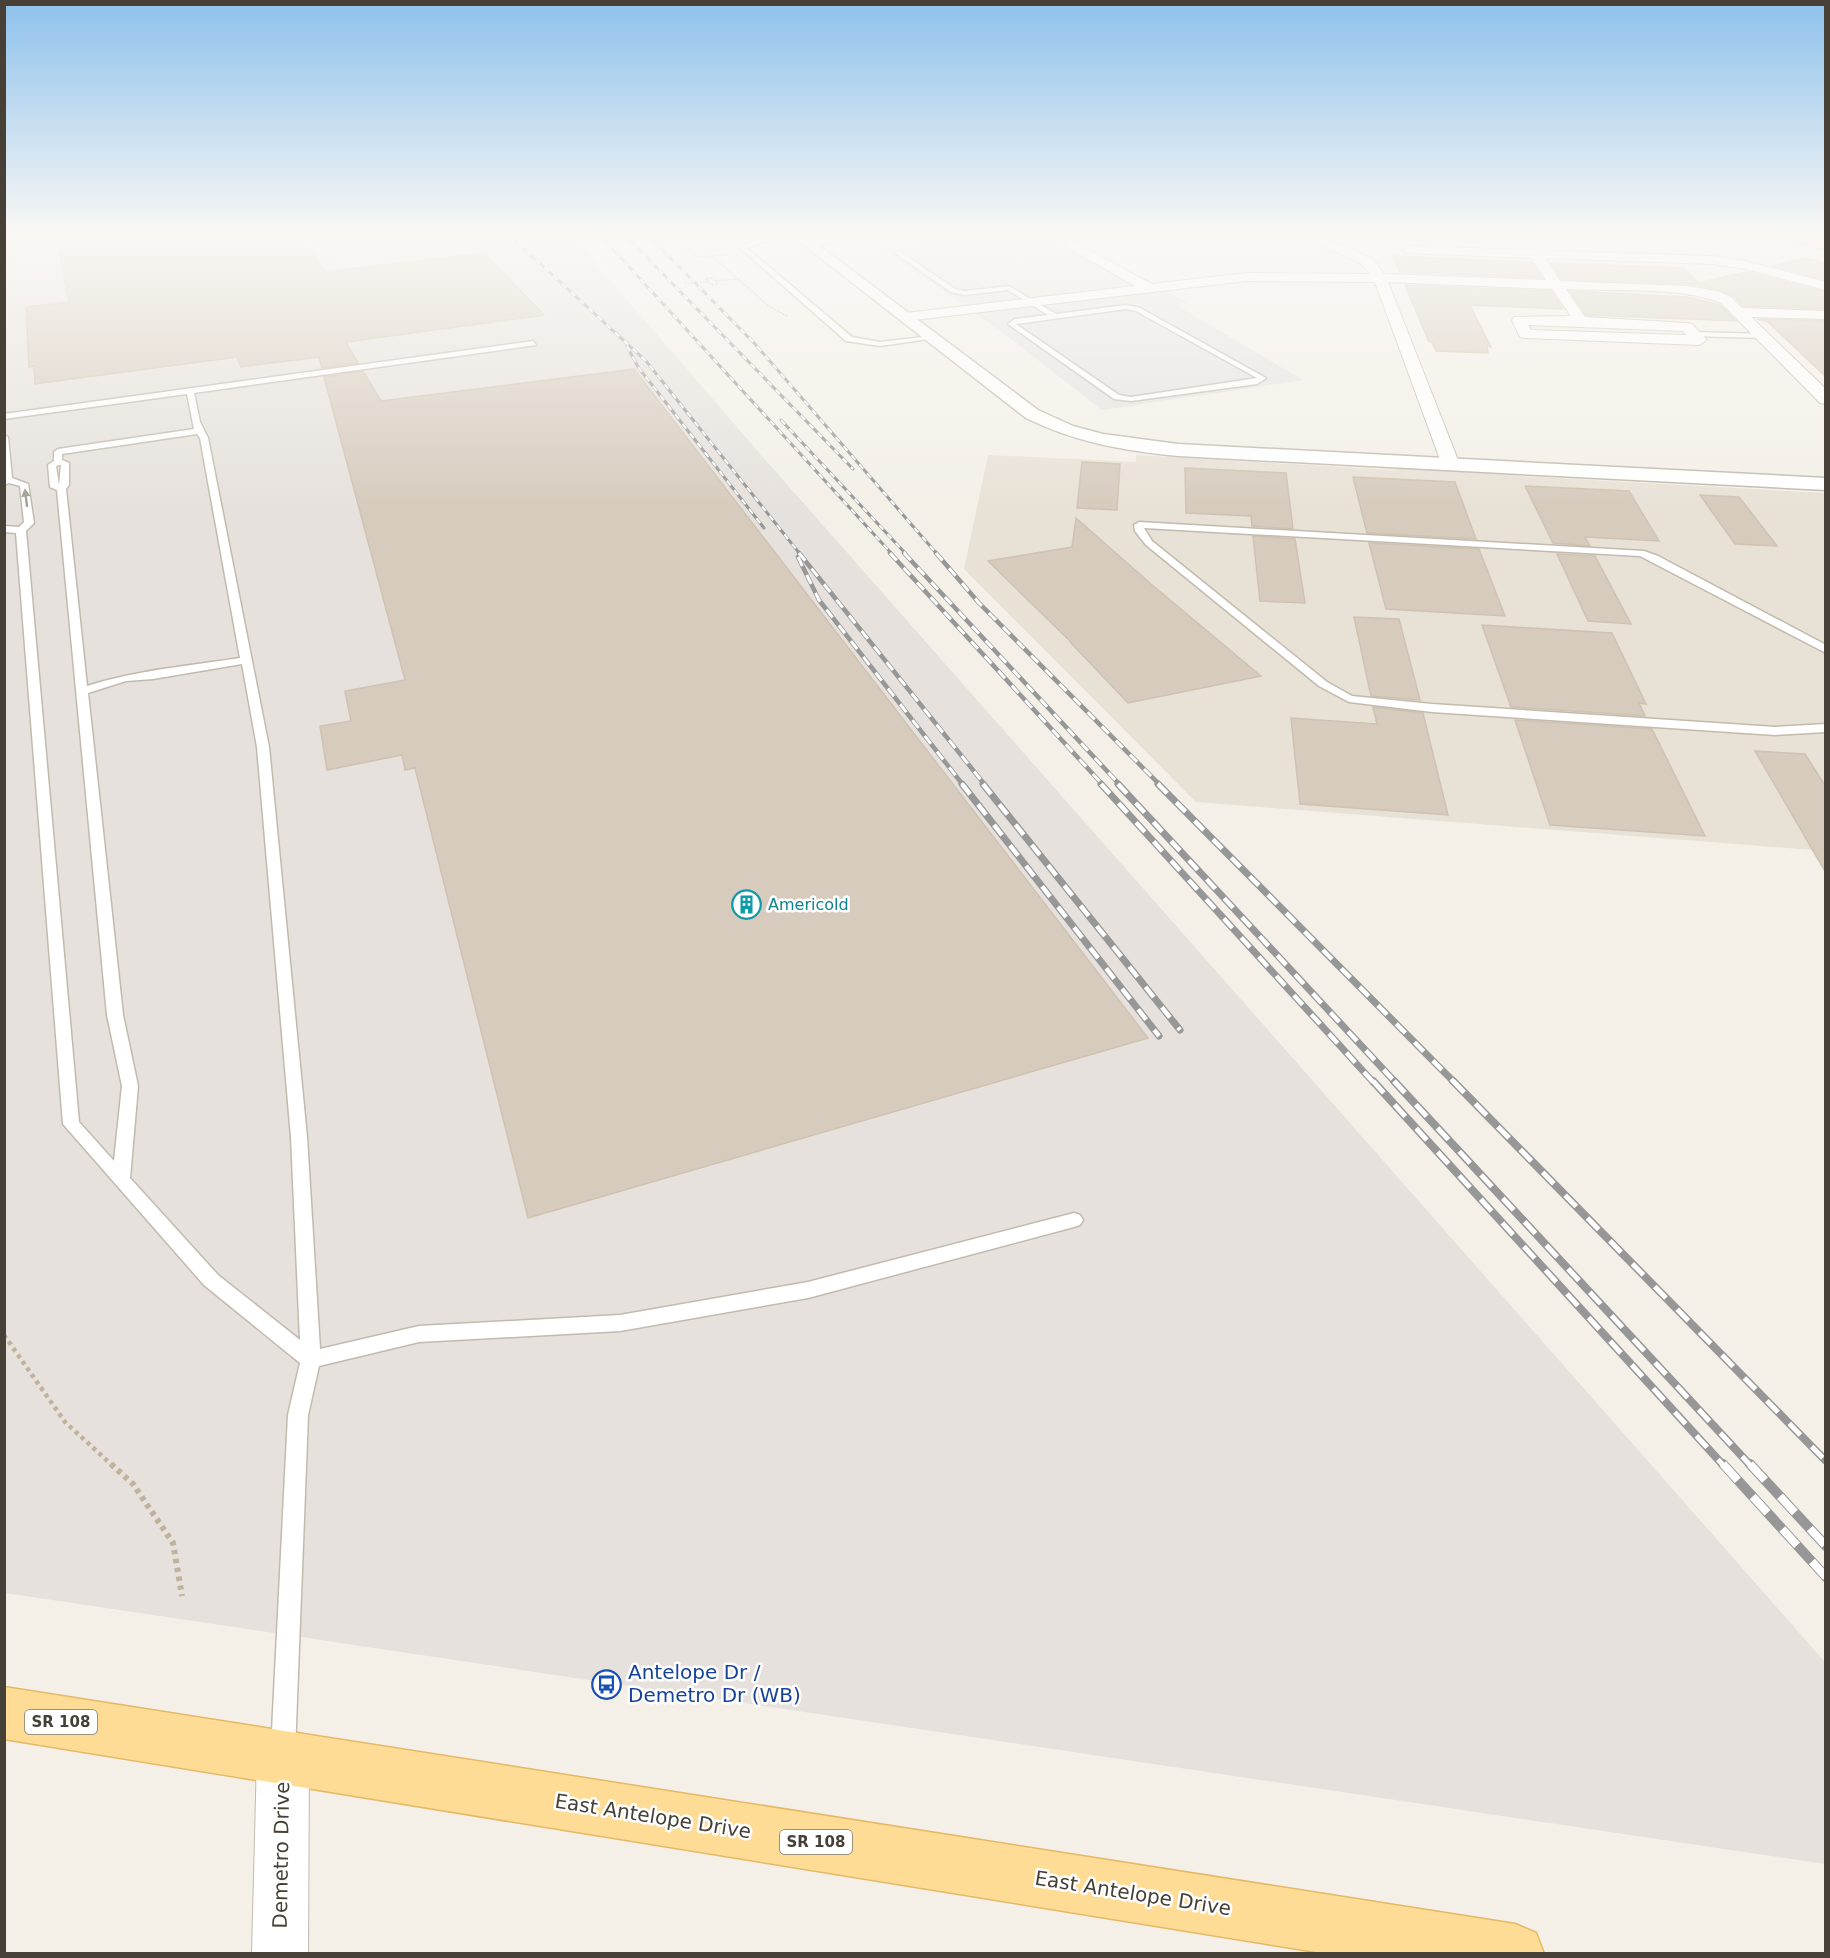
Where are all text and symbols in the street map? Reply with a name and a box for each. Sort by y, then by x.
one-way arrow [22,489,31,508]
building icon: Americold [731,888,763,920]
place label: Americold [768,895,849,914]
place label: Antelope Dr / Demetro Dr (WB) [628,1660,801,1707]
bus stop icon: Antelope Dr / Demetro Dr (WB) [591,1668,623,1700]
road number: SR 108 [25,1710,97,1734]
street label: Demetro Drive [268,1781,294,1929]
street label: East Antelope Drive [553,1789,753,1843]
road number: SR 108 [780,1830,852,1854]
street label: East Antelope Drive [1033,1866,1233,1920]

